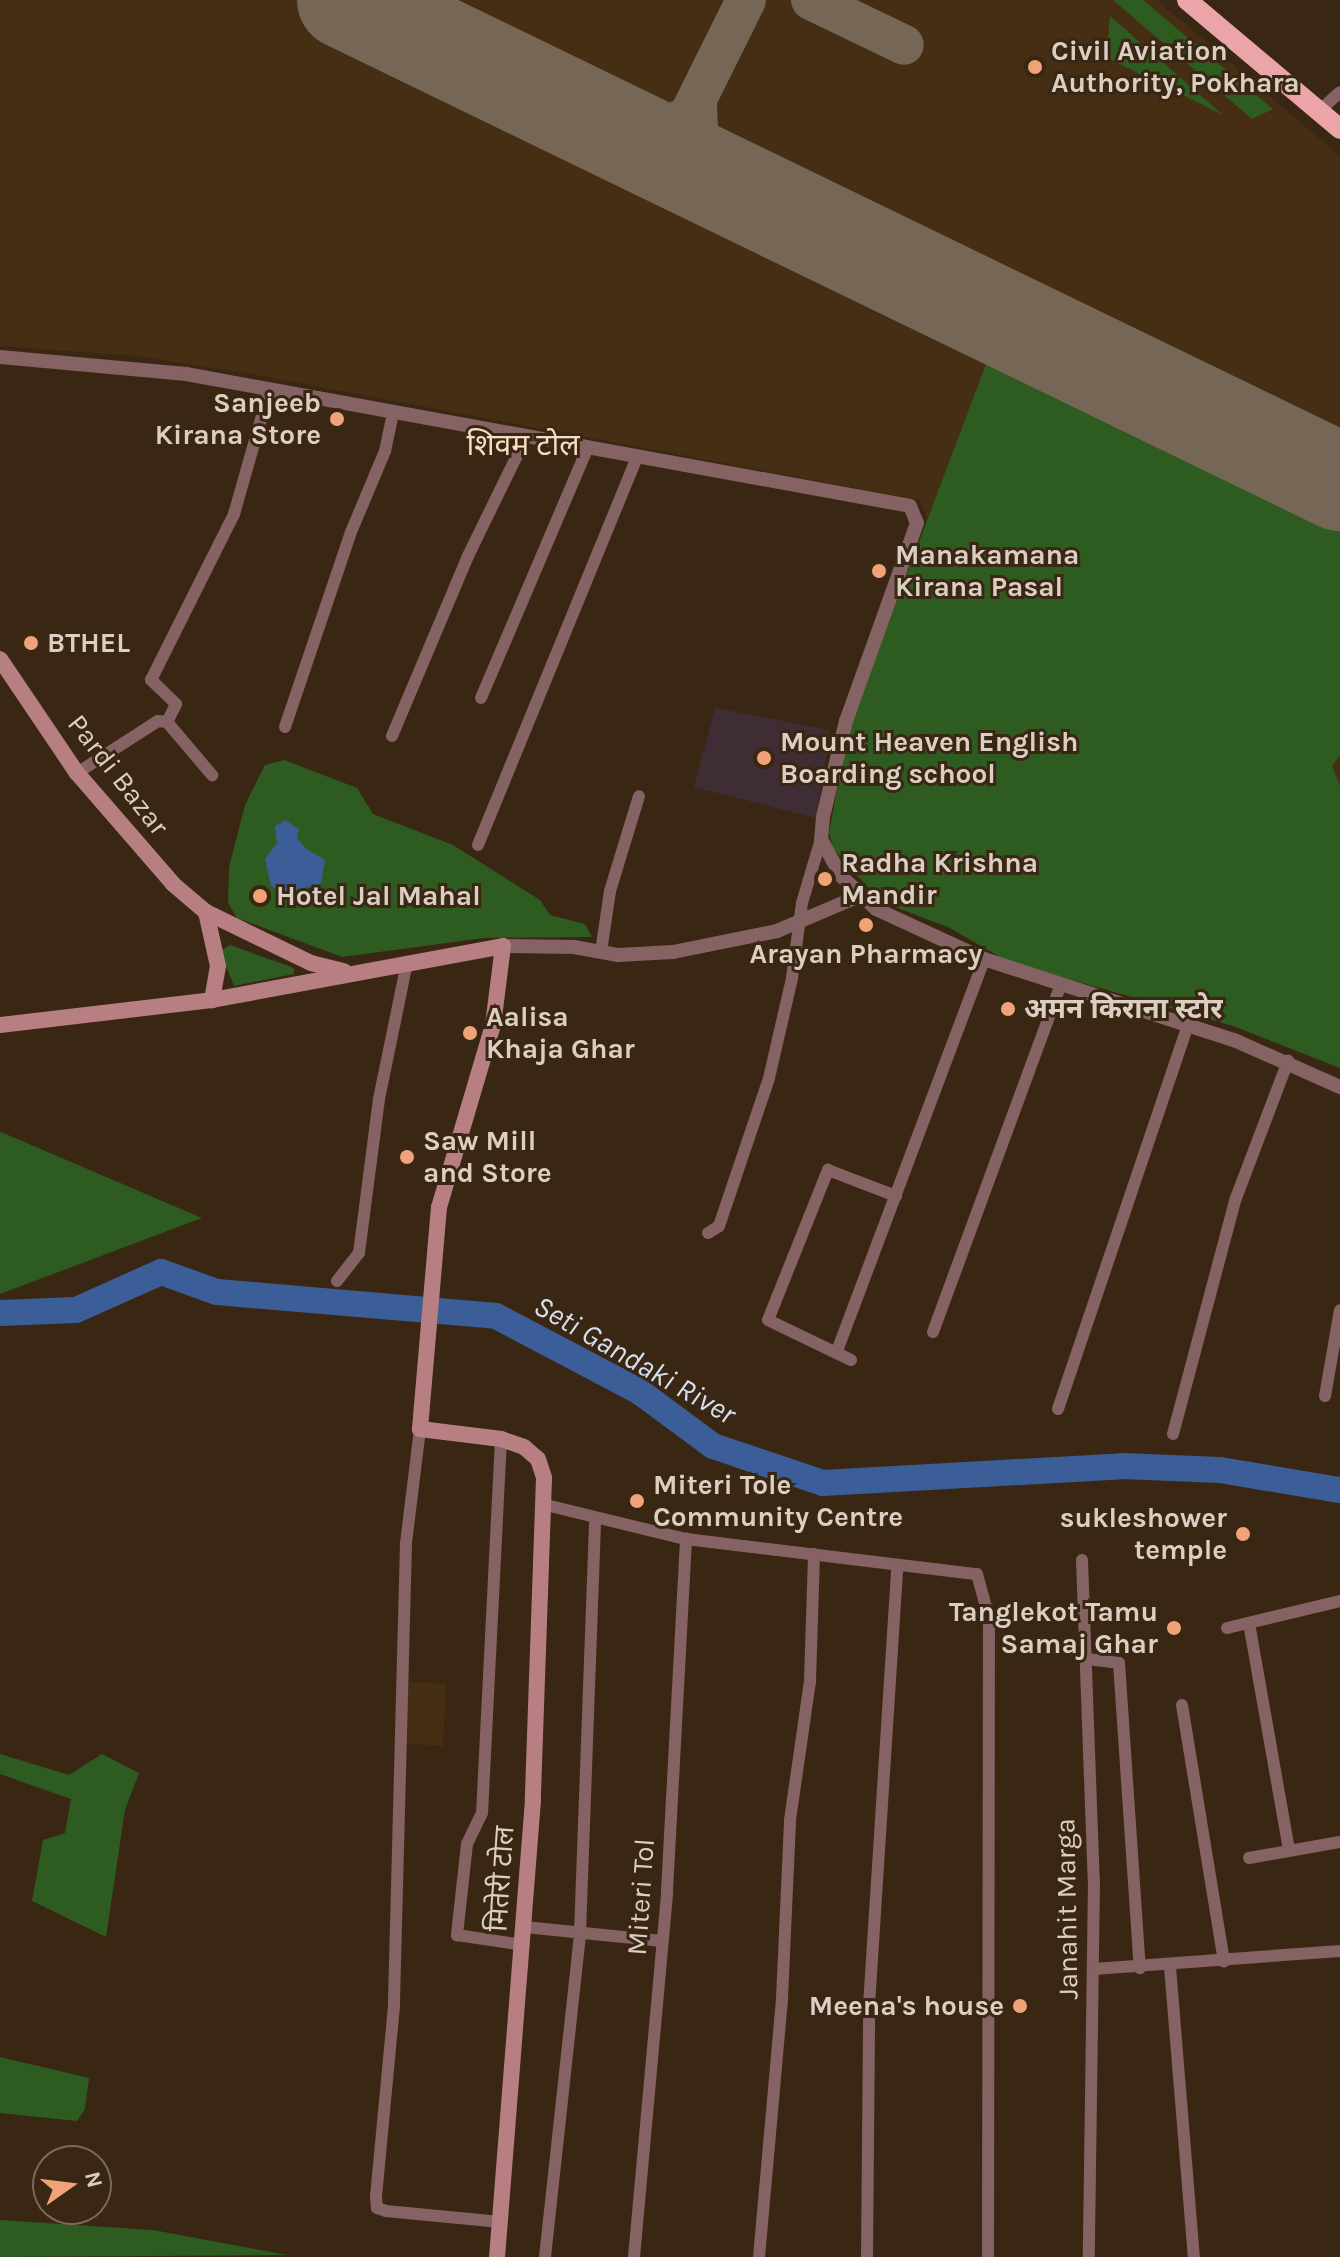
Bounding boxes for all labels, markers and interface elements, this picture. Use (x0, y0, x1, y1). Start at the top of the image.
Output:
place label: Civil Aviation Authority, Pokhara (1051, 34, 1300, 100)
marker: Civil Aviation Authority, Pokhara (1026, 58, 1044, 76)
place label: Sanjeeb Kirana Store (155, 386, 321, 452)
marker: Sanjeeb Kirana Store (328, 410, 346, 428)
district label: शिवम टोल (466, 427, 580, 463)
place label: Manakamana Kirana Pasal (895, 538, 1079, 604)
marker: Manakamana Kirana Pasal (870, 562, 888, 580)
place label: BTHEL (47, 626, 130, 660)
marker: BTHEL (22, 634, 40, 652)
street label: Pardi Bazar (60, 708, 176, 842)
place label: Mount Heaven English Boarding school (780, 725, 1078, 791)
marker: Mount Heaven English Boarding school (755, 749, 773, 767)
place label: Radha Krishna Mandir (841, 846, 1038, 912)
marker: Radha Krishna Mandir (816, 870, 834, 888)
place label: Hotel Jal Mahal (276, 879, 481, 913)
marker: Hotel Jal Mahal (251, 887, 269, 905)
marker: Arayan Pharmacy (857, 916, 875, 934)
place label: Arayan Pharmacy (750, 937, 982, 971)
place label: अमन किराना स्टोर (1024, 992, 1223, 1026)
place label: Aalisa Khaja Ghar (486, 1000, 635, 1066)
marker: अमन किराना स्टोर (999, 1000, 1017, 1018)
marker: Aalisa Khaja Ghar (461, 1024, 479, 1042)
place label: Saw Mill and Store (423, 1124, 552, 1190)
marker: Saw Mill and Store (398, 1148, 416, 1166)
water label: Seti Gandaki River (528, 1288, 742, 1432)
place label: Miteri Tole Community Centre (653, 1468, 903, 1534)
marker: Miteri Tole Community Centre (628, 1492, 646, 1510)
place label: sukleshower temple (1060, 1501, 1227, 1567)
marker: sukleshower temple (1234, 1525, 1252, 1543)
place label: Tanglekot Tamu Samaj Ghar (949, 1595, 1158, 1661)
marker: Tanglekot Tamu Samaj Ghar (1165, 1619, 1183, 1637)
street label: Janahit Marga (1049, 1818, 1085, 2000)
street label: मितेरी टोल (481, 1825, 521, 1933)
street label: Miteri Tol (620, 1837, 662, 1957)
place label: Meena's house (809, 1989, 1004, 2023)
marker: Meena's house (1011, 1997, 1029, 2015)
north arrow (32, 2145, 112, 2225)
text: N (79, 2169, 108, 2190)

